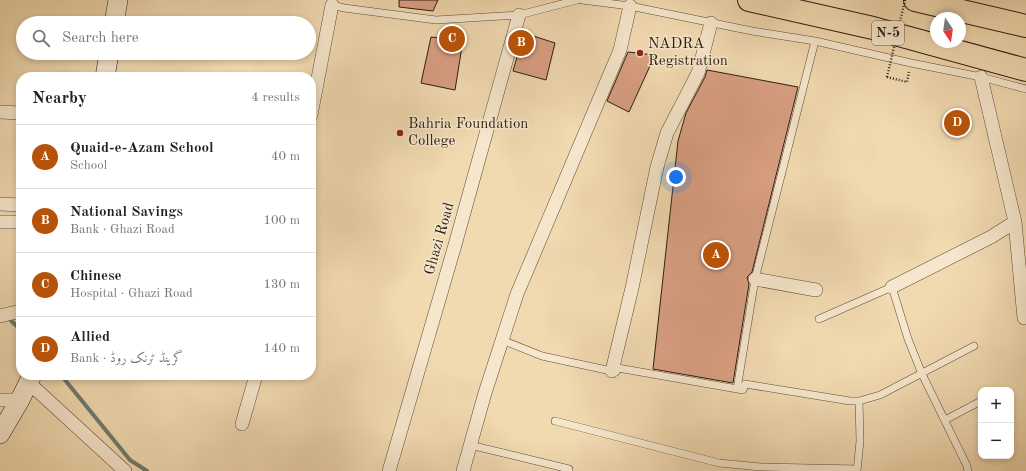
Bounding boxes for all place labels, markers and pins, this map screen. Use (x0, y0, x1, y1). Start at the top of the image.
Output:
pin: C (439, 24, 465, 54)
pin: B (508, 28, 534, 58)
place label: NADRA Registration (648, 37, 728, 69)
marker: NADRA Registration (635, 48, 645, 58)
pin: D (944, 108, 970, 138)
place label: Bahria Foundation College (408, 117, 528, 149)
marker: Bahria Foundation College (395, 128, 405, 138)
pin: A (703, 240, 729, 270)

